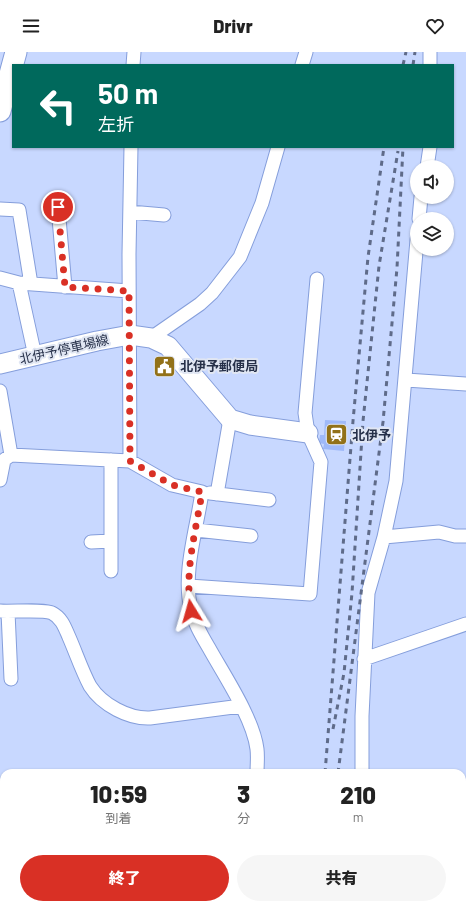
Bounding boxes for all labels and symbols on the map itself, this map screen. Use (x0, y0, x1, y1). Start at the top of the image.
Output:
pin (41, 190, 75, 224)
street label: 北伊予停車場線 (18, 331, 110, 367)
public building icon: 北伊予郵便局 (151, 353, 177, 379)
place label: 北伊予郵便局 (180, 358, 258, 374)
station icon: 北伊予 (323, 422, 349, 448)
place label: 北伊予 (352, 427, 391, 443)
position arrow (170, 590, 212, 632)

